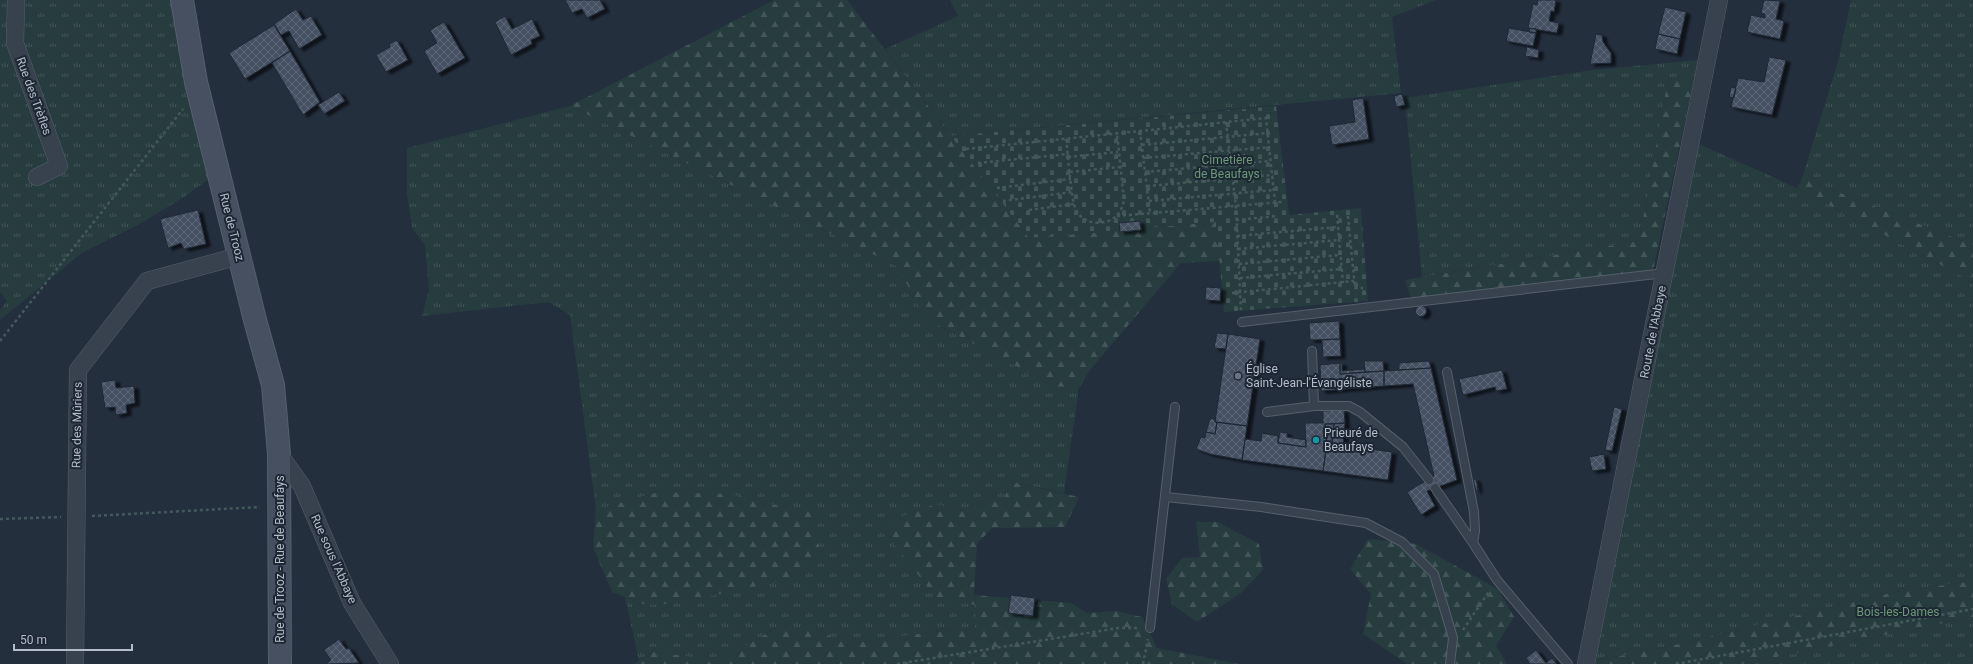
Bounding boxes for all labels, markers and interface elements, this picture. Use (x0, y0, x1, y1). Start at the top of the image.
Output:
street label: Rue des Trèfles (13, 55, 55, 137)
park label: Cimetière de Beaufays (1194, 153, 1260, 181)
street label: Rue de Trooz (217, 192, 247, 262)
street label: Route de l'Abbaye (1637, 284, 1669, 380)
place label: Église Saint-Jean-l'Évangéliste (1246, 361, 1372, 390)
marker: Église Saint-Jean-l'Évangéliste (1233, 371, 1243, 381)
street label: Rue des Mûriers (69, 382, 85, 468)
place label: Prieuré de Beaufays (1324, 426, 1378, 454)
marker: Prieuré de Beaufays (1311, 435, 1321, 445)
street label: Rue de Trooz - Rue de Beaufays (273, 475, 287, 643)
street label: Rue sous l'Abbaye (308, 512, 360, 606)
park label: Bois-les-Dames (1856, 605, 1940, 619)
scale bar (14, 626, 132, 652)
text: 50 m (20, 633, 47, 647)

